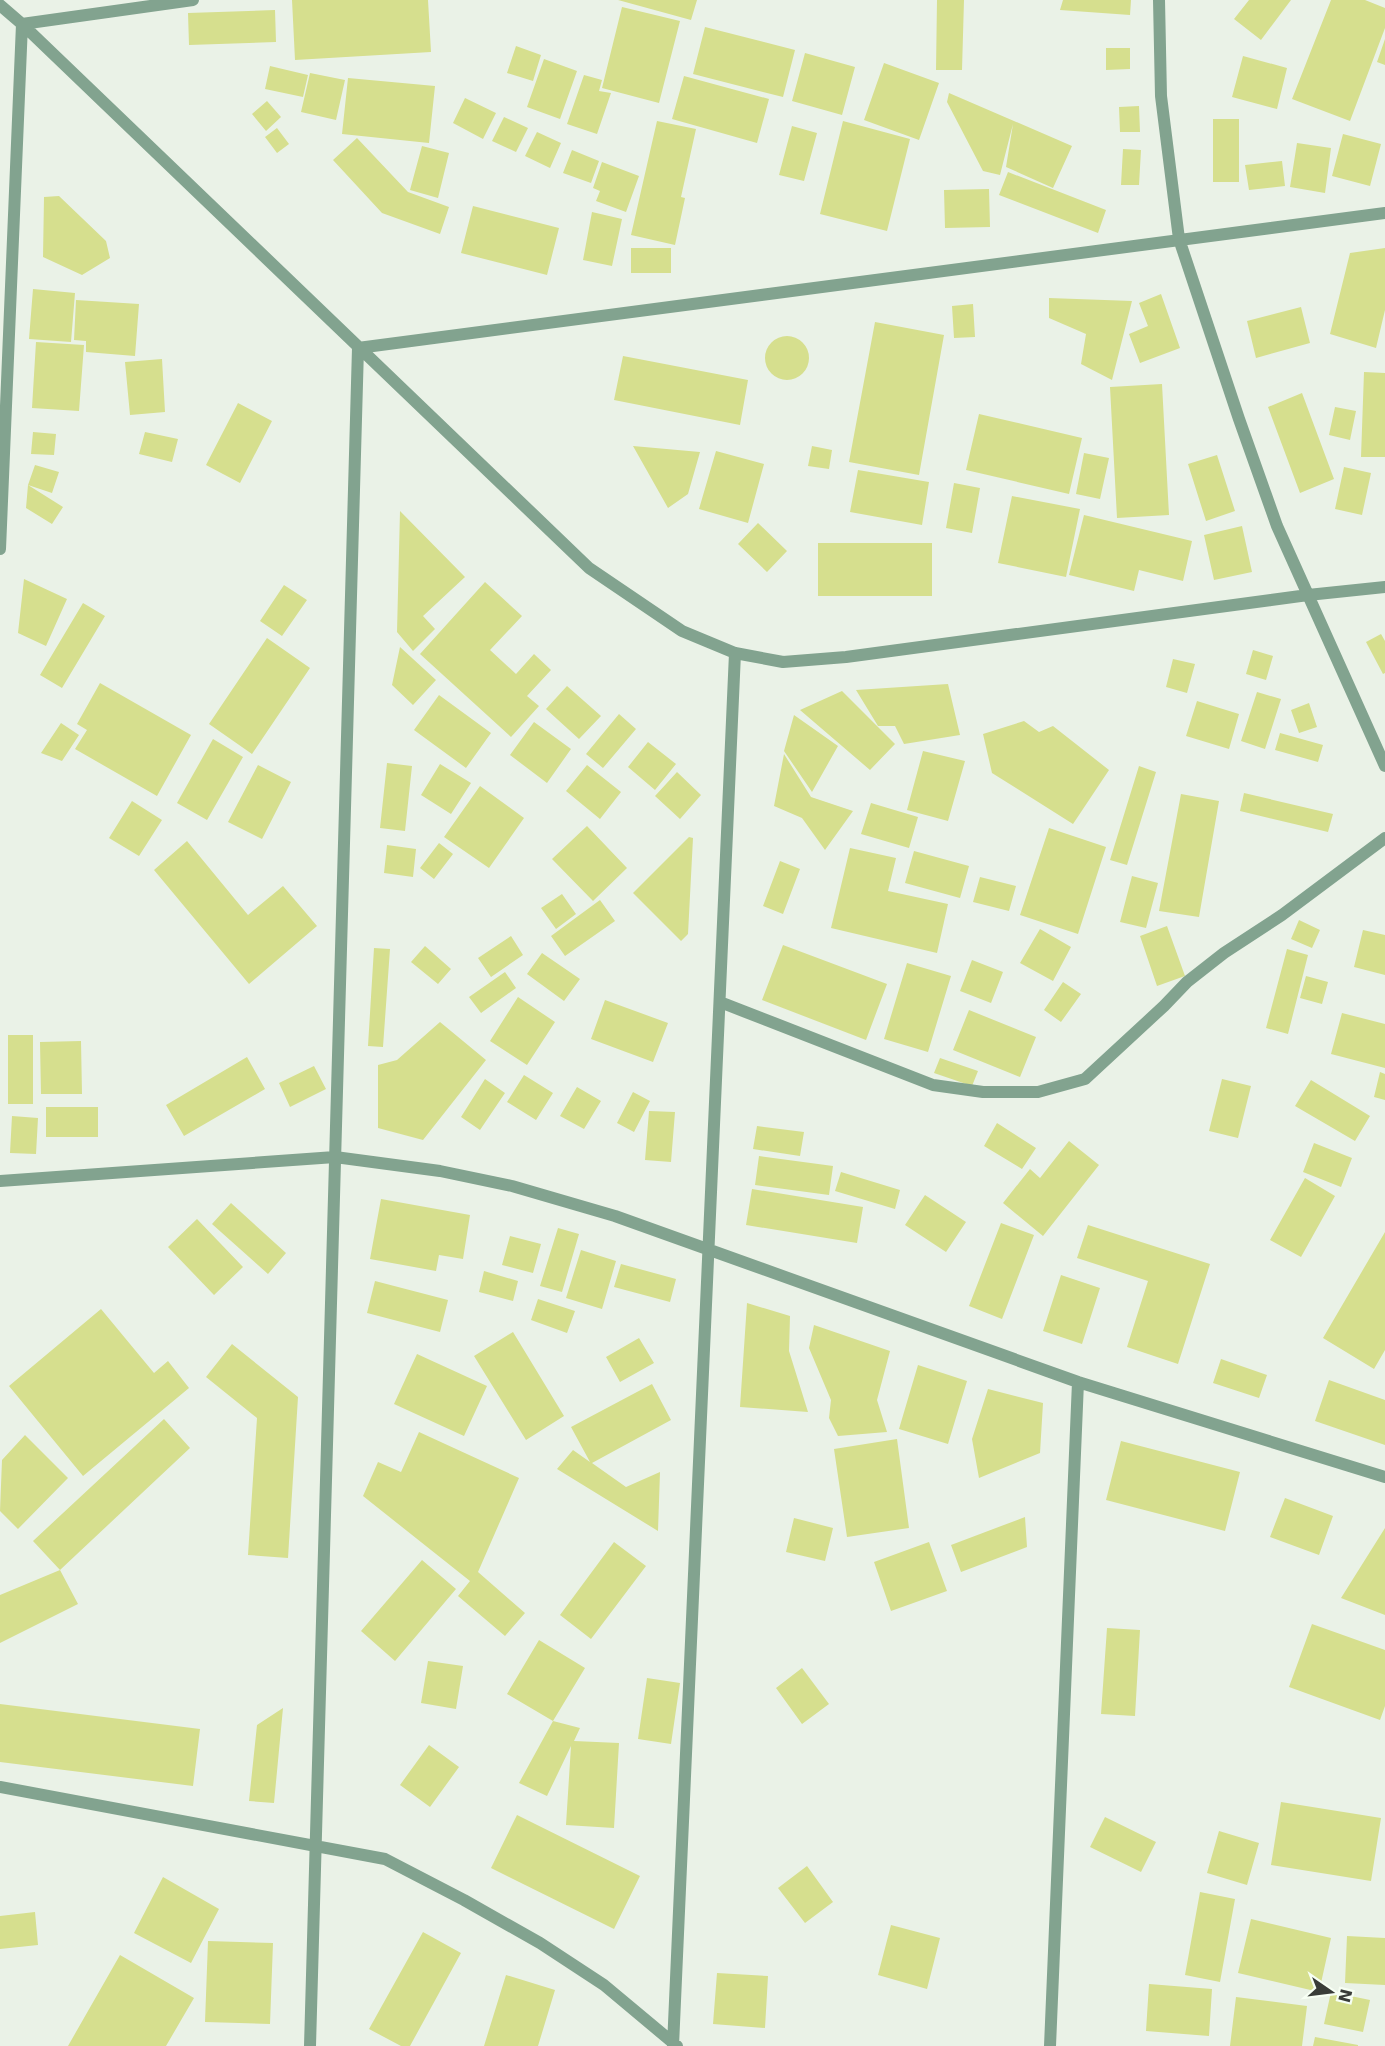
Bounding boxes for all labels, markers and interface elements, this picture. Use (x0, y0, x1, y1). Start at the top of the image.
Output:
north arrow (1301, 1962, 1361, 2022)
text: N (1334, 1987, 1356, 2004)

